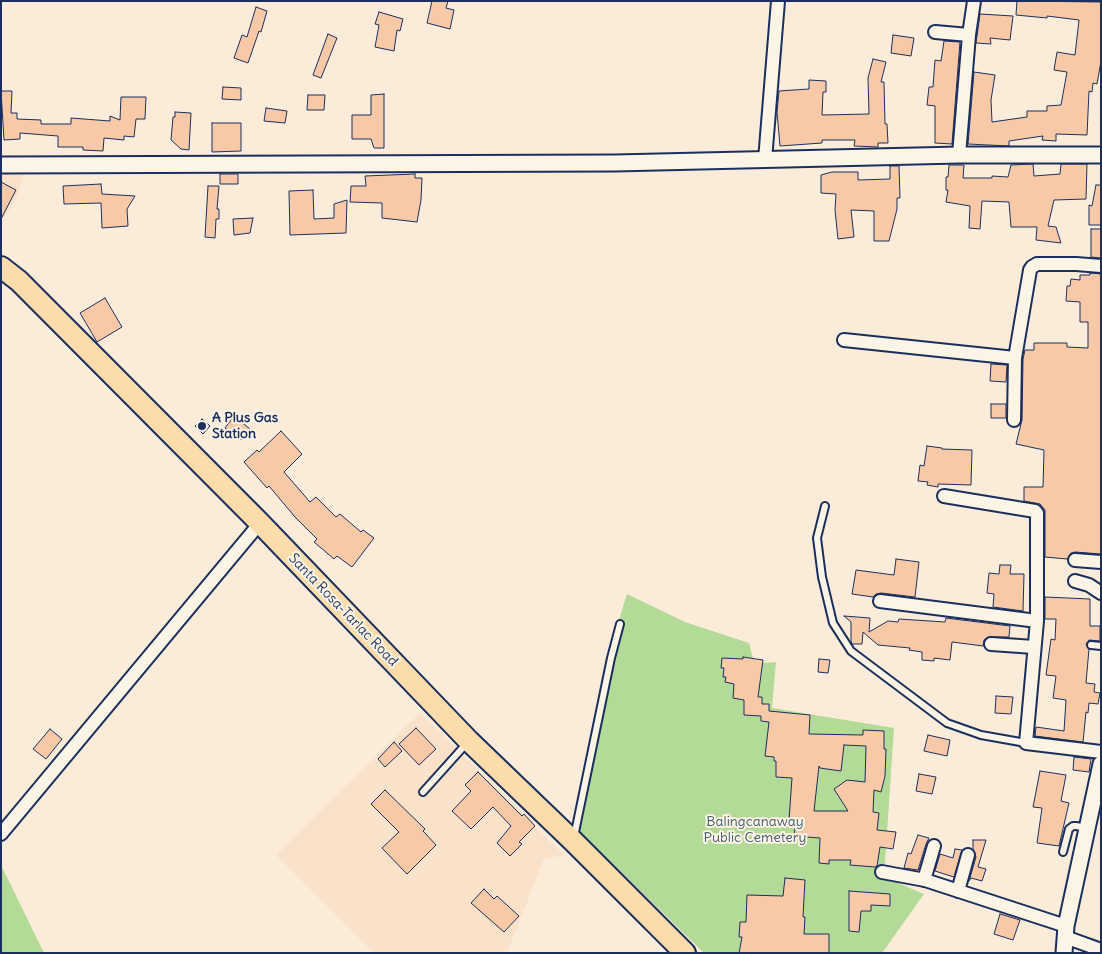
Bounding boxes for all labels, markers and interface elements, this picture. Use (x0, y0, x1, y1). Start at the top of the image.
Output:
place label: A Plus Gas Station (212, 410, 278, 442)
marker: A Plus Gas Station (196, 420, 208, 432)
street label: Santa Rosa-Tarlac Road (285, 550, 401, 670)
park label: Balingcanaway Public Cemetery (703, 814, 807, 846)

